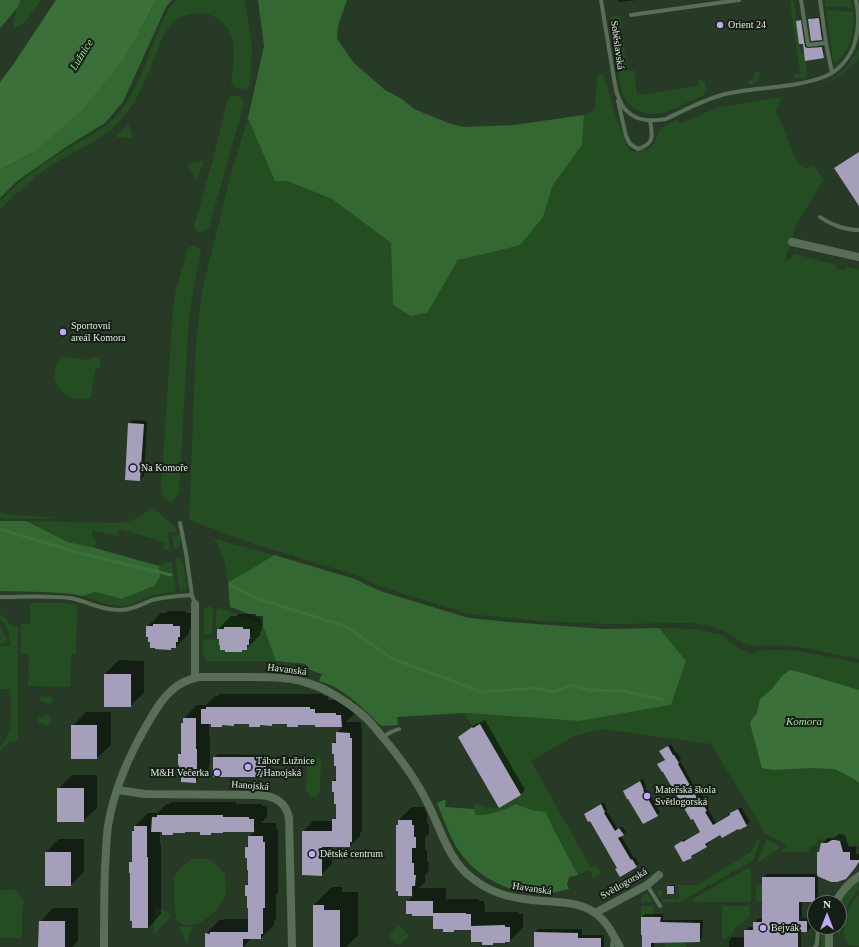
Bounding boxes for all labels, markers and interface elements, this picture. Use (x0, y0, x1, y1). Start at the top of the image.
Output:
place label: Orient 24 (728, 19, 766, 31)
street label: Soběslavská (608, 20, 626, 70)
marker: Orient 24 (715, 20, 725, 30)
water label: Lužnice (67, 37, 97, 73)
place label: Sportovní areál Komora (71, 320, 126, 344)
marker: Sportovní areál Komora (58, 327, 68, 337)
place label: Na Komoře (141, 462, 188, 474)
marker: Na Komoře (128, 463, 138, 473)
street label: Havanská (267, 662, 307, 678)
water label: Komora (786, 715, 822, 729)
place label: Tábor Lužnice 7 Hanojská (256, 755, 315, 778)
marker: Tábor Lužnice 7 Hanojská (243, 762, 253, 772)
place label: M&H Večerka (150, 767, 209, 779)
marker: M&H Večerka (212, 768, 222, 778)
street label: Hanojská (231, 779, 269, 793)
place label: Mateřská škola Světlogorská (655, 784, 716, 808)
marker: Mateřská škola Světlogorská (642, 791, 652, 801)
place label: Dětské centrum (320, 848, 383, 860)
marker: Dětské centrum (307, 849, 317, 859)
street label: Světlogorská (598, 866, 650, 902)
street label: Havanská (512, 880, 552, 898)
north arrow (807, 895, 847, 935)
text: N (823, 898, 831, 910)
place label: Bejvák (771, 922, 799, 934)
marker: Bejvák (758, 923, 768, 933)

